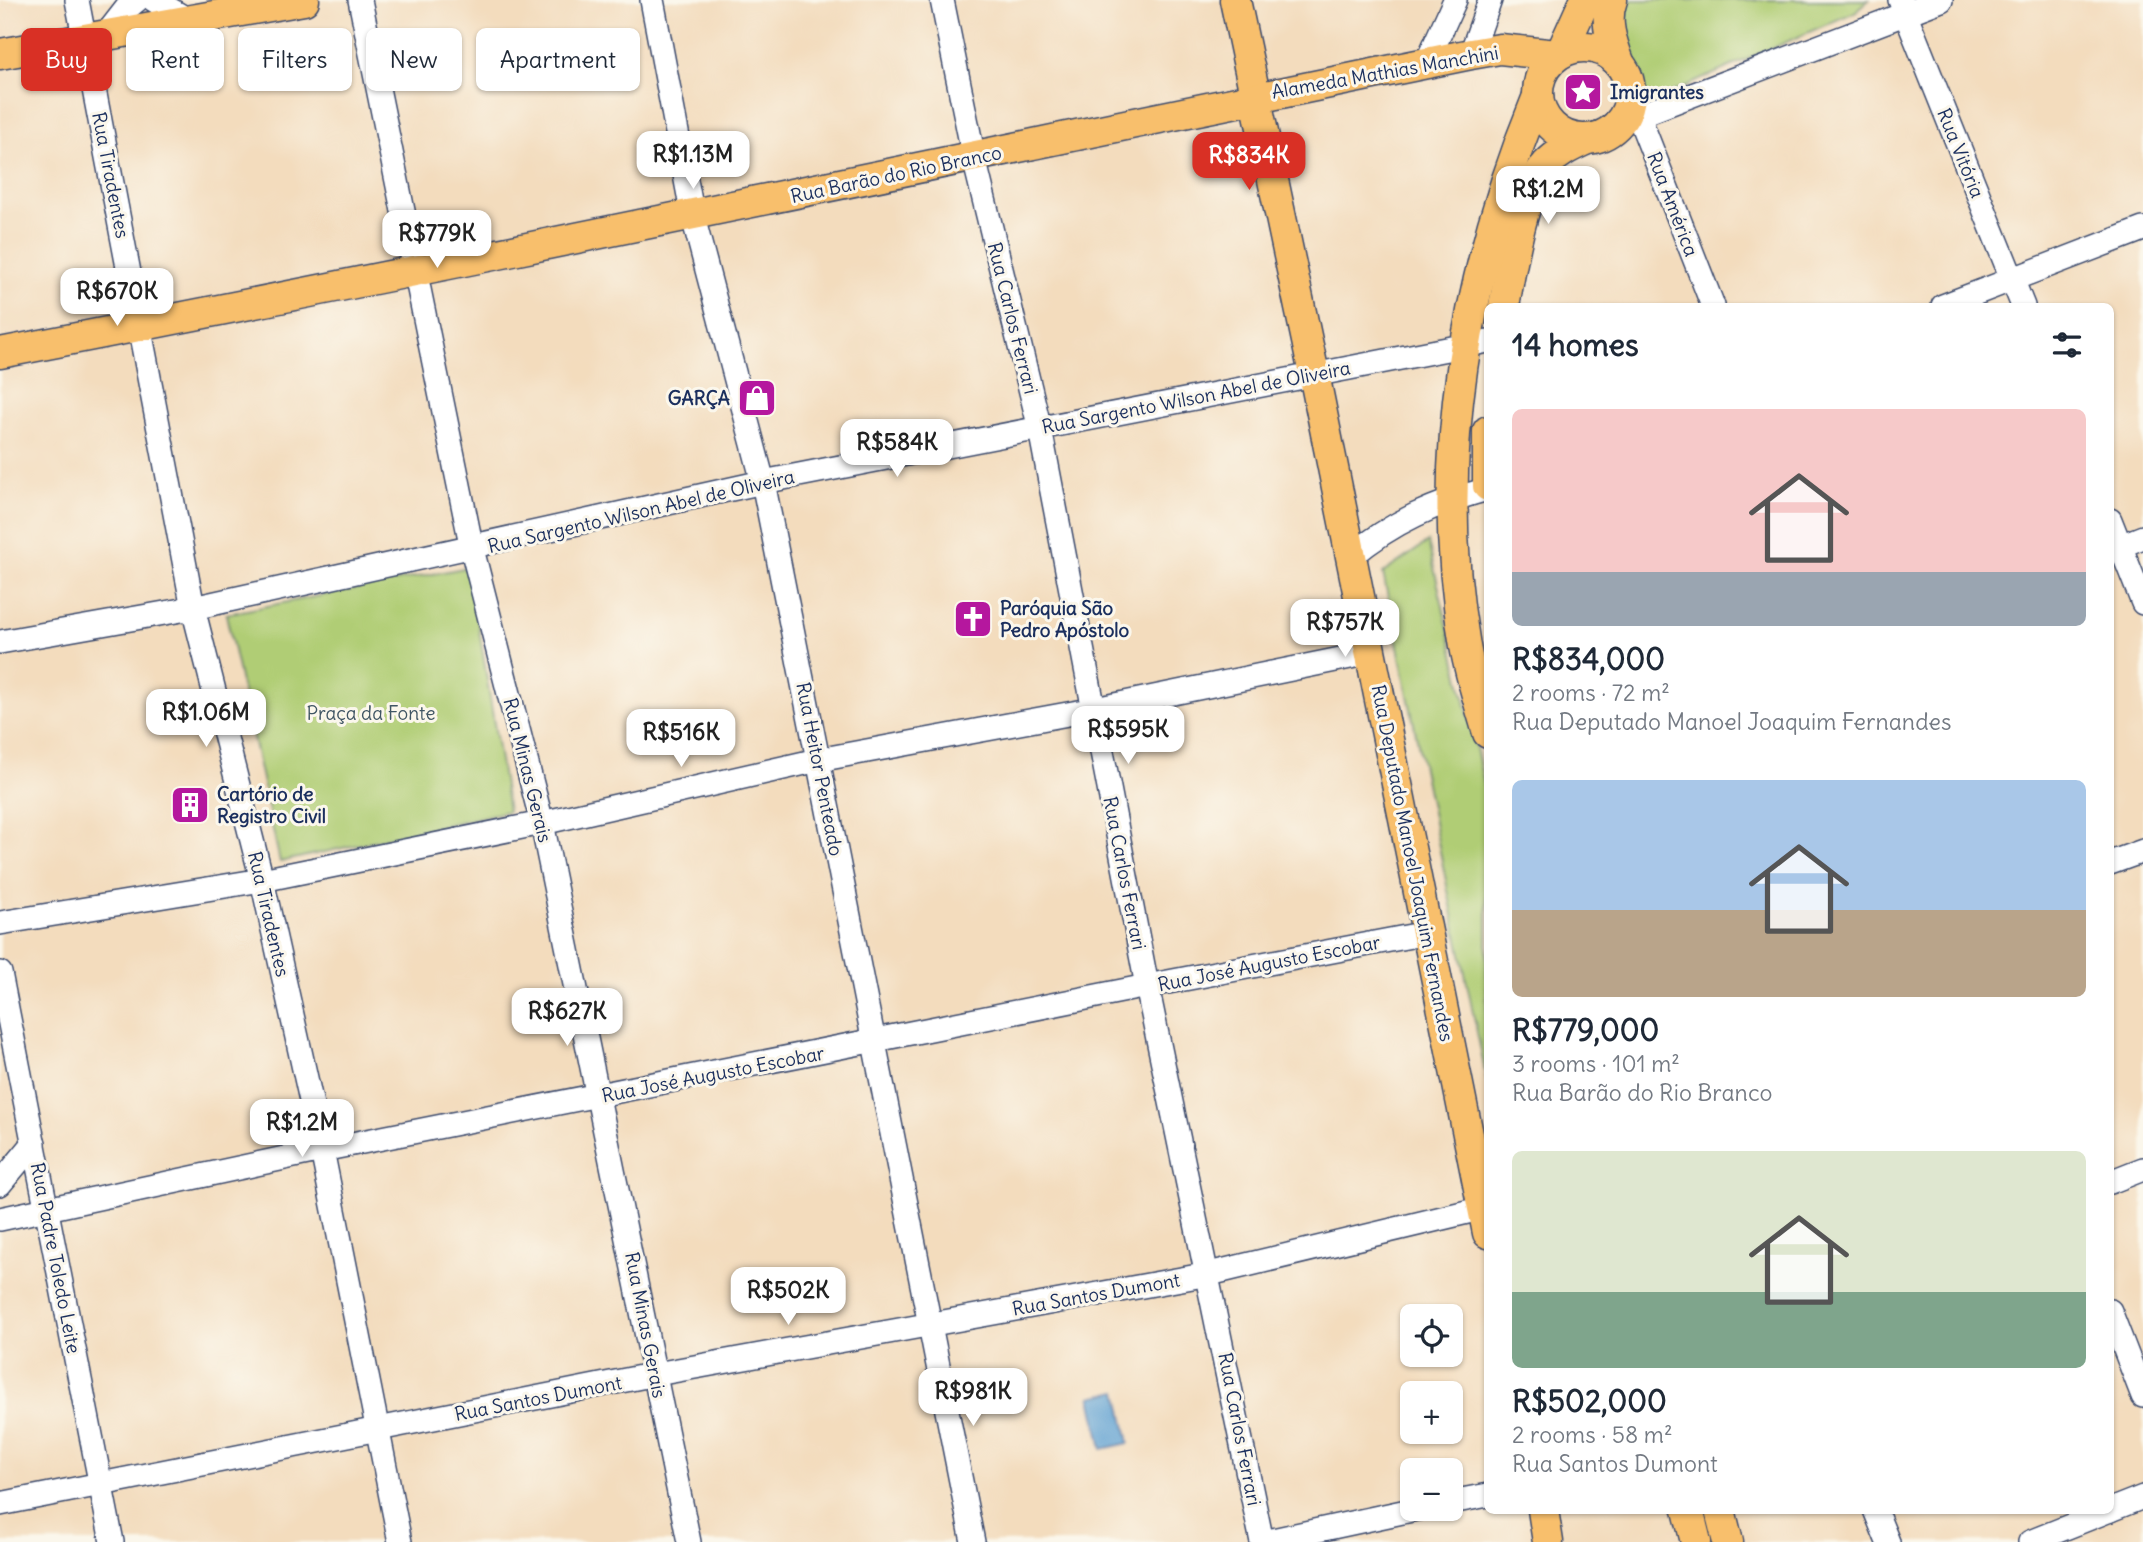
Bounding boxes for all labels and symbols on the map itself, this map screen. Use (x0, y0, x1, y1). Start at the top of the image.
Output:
street label: Alameda Mathias Manchini (1270, 40, 1500, 104)
place icon: Imigrantes (1562, 71, 1604, 113)
place label: Imigrantes (1610, 80, 1704, 104)
street label: Rua Vitória (1932, 105, 1990, 201)
street label: Rua Tiradentes (87, 110, 135, 240)
pin: R$1.13M (628, 132, 758, 191)
pin: R$834K (1192, 132, 1306, 192)
street label: Rua Barão do Rio Branco (788, 140, 1004, 208)
street label: Rua América (1642, 148, 1704, 260)
pin: R$1.2M (1491, 166, 1605, 226)
pin: R$779K (380, 210, 494, 270)
street label: Rua Carlos Ferrari (983, 240, 1043, 396)
pin: R$670K (60, 268, 174, 328)
street label: Rua Sargento Wilson Abel de Oliveira (1040, 355, 1353, 439)
shop icon: GARÇA (736, 377, 778, 419)
place label: GARÇA (668, 386, 730, 410)
pin: R$584K (840, 420, 954, 479)
street label: Rua Sargento Wilson Abel de Oliveira (485, 464, 797, 558)
place label: Paróquia São Pedro Apóstolo (1000, 596, 1130, 642)
church icon: Paróquia São Pedro Apóstolo (952, 598, 994, 640)
pin: R$757K (1288, 600, 1402, 659)
street label: Rua Heitor Penteado (791, 680, 849, 858)
street label: Rua Deputado Manoel Joaquim Fernandes (1367, 683, 1459, 1043)
pin: R$1.06M (141, 690, 271, 749)
street label: Rua Minas Gerais (498, 695, 558, 845)
park label: Praça da Fonte (306, 701, 436, 725)
pin: R$595K (1071, 706, 1185, 766)
pin: R$516K (624, 710, 738, 769)
place label: Cartório de Registro Civil (217, 782, 326, 828)
building icon: Cartório de Registro Civil (169, 784, 211, 826)
street label: Rua Carlos Ferrari (1098, 794, 1152, 952)
street label: Rua Tiradentes (243, 849, 295, 979)
street label: Rua José Augusto Escobar (1156, 930, 1383, 996)
pin: R$627K (510, 988, 624, 1048)
street label: Rua José Augusto Escobar (600, 1041, 827, 1107)
pin: R$1.2M (245, 1100, 359, 1159)
street label: Rua Padre Toledo Leite (26, 1160, 86, 1356)
street label: Rua Minas Gerais (620, 1250, 672, 1400)
street label: Rua Santos Dumont (1010, 1267, 1182, 1321)
pin: R$502K (731, 1268, 845, 1327)
street label: Rua Carlos Ferrari (1213, 1350, 1267, 1508)
pin: R$981K (916, 1368, 1030, 1428)
street label: Rua Santos Dumont (452, 1370, 624, 1426)

